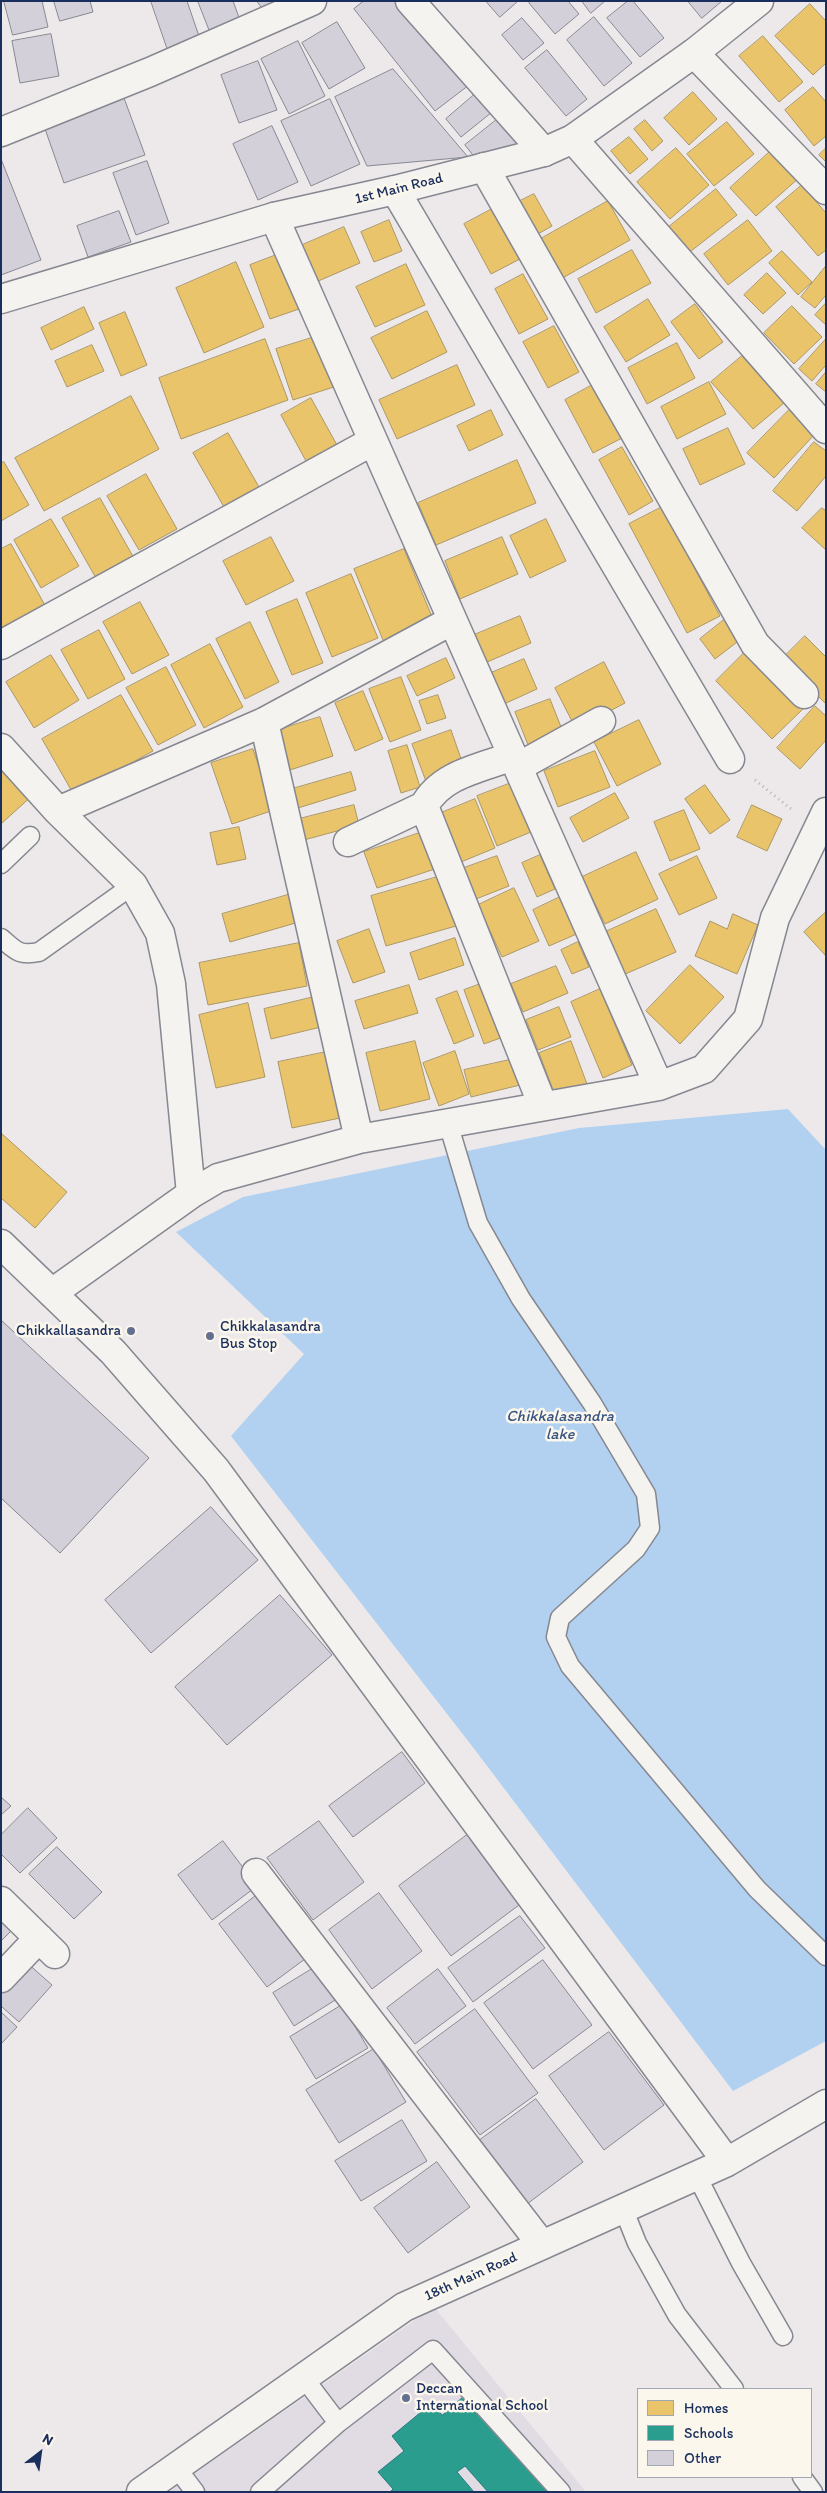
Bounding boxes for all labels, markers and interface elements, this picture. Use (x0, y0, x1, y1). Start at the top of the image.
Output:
street label: 1st Main Road (353, 169, 445, 209)
place label: Chikkalasandra Bus Stop (220, 1318, 321, 1353)
place label: Chikkallasandra (16, 1322, 121, 1340)
marker: Chikkallasandra (125, 1325, 137, 1337)
marker: Chikkalasandra Bus Stop (204, 1330, 216, 1342)
water label: Chikkalasandra lake (506, 1407, 614, 1445)
street label: 18th Main Road (422, 2249, 520, 2305)
place label: Deccan International School (416, 2380, 548, 2415)
legend (637, 2388, 812, 2478)
marker: Deccan International School (400, 2392, 412, 2404)
text: Homes (684, 2399, 728, 2417)
text: Schools (684, 2424, 733, 2442)
north arrow (15, 2428, 65, 2478)
text: N (39, 2430, 56, 2449)
text: Other (684, 2449, 721, 2467)

